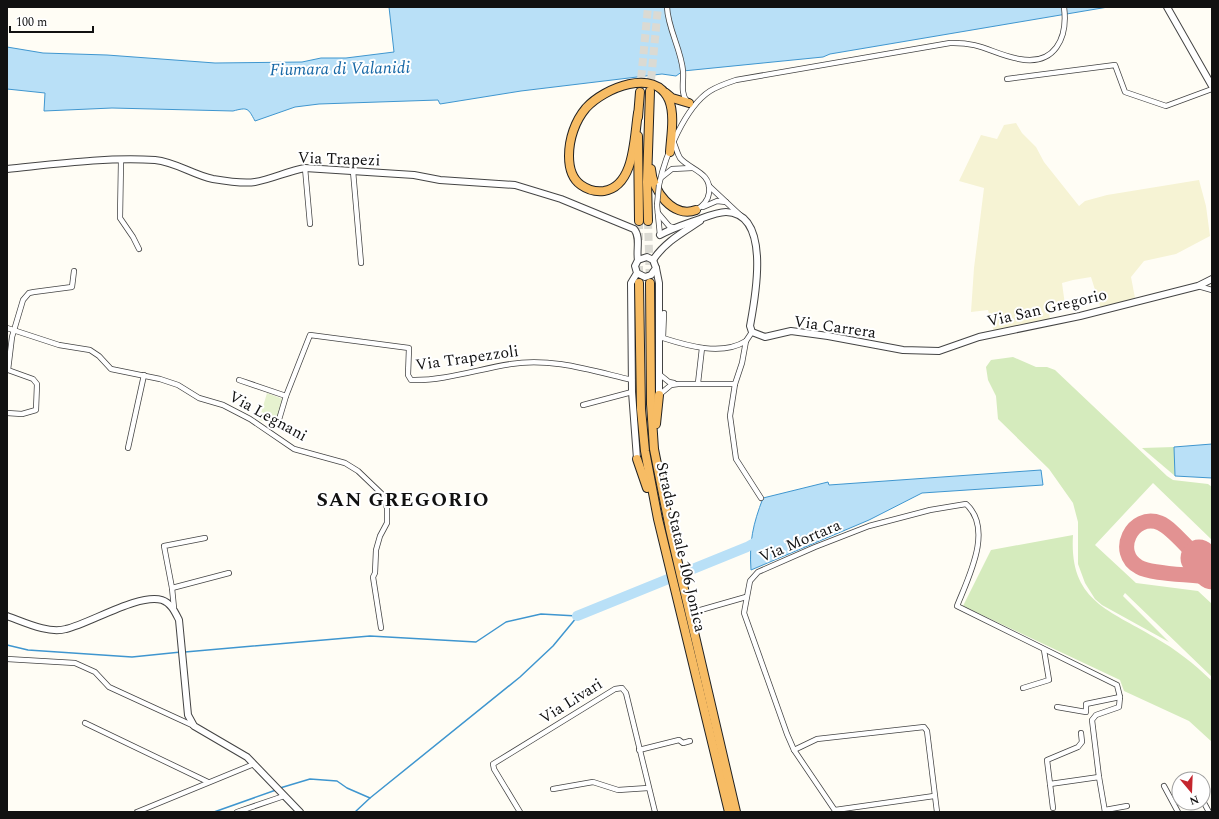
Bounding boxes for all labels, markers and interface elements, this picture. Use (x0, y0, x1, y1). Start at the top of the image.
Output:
scale bar (10, 8, 93, 34)
text: 100 m (16, 13, 47, 32)
water label: Fiumara di Valanidi (269, 55, 411, 83)
street label: Via Trapezi (297, 146, 381, 172)
street label: Via San Gregorio (985, 283, 1109, 333)
street label: Via Carrera (792, 309, 878, 345)
street label: Via Trapezzoli (414, 339, 520, 377)
street label: Via Legnani (224, 385, 312, 447)
street label: Strada Statale 106 Jonica (650, 460, 712, 635)
district label: SAN GREGORIO (316, 485, 490, 515)
street label: Via Mortara (755, 513, 845, 569)
street label: Via Livari (535, 672, 607, 730)
north arrow (1171, 771, 1211, 811)
text: N (1187, 790, 1201, 809)

